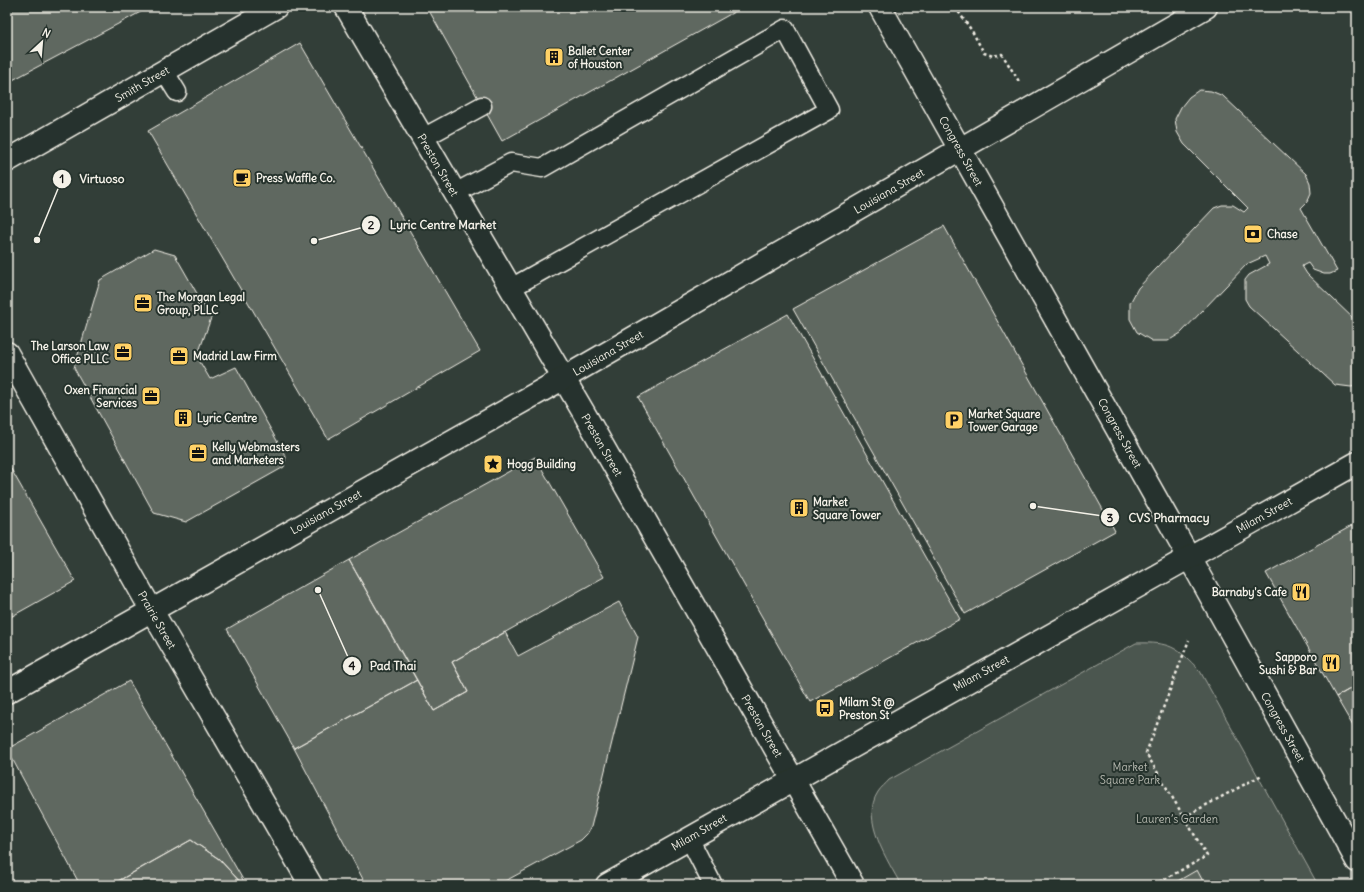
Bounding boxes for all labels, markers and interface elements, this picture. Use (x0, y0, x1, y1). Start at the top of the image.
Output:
north arrow (22, 22, 62, 62)
text: N (40, 25, 53, 41)
place label: Ballet Center of Houston (568, 44, 632, 71)
building icon: Ballet Center of Houston (543, 46, 565, 68)
street label: Smith Street (112, 63, 172, 105)
street label: Congress Street (936, 114, 986, 189)
street label: Preston Street (414, 131, 462, 199)
street label: Louisiana Street (851, 165, 927, 217)
callout: Virtuoso (52, 167, 133, 191)
cafe icon: Press Waffle Co. (231, 167, 253, 189)
text: 1 (60, 171, 64, 186)
text: Virtuoso (79, 171, 125, 186)
place label: Press Waffle Co. (256, 171, 335, 185)
callout: Lyric Centre Market (361, 213, 504, 237)
text: 2 (368, 217, 375, 232)
text: Lyric Centre Market (390, 217, 497, 233)
bank icon: Chase (1242, 223, 1264, 245)
place label: Chase (1267, 227, 1298, 241)
place label: The Morgan Legal Group, PLLC (157, 290, 245, 318)
office icon: The Morgan Legal Group, PLLC (132, 292, 154, 314)
street label: Louisiana Street (570, 327, 646, 379)
place label: The Larson Law Office PLLC (31, 339, 110, 366)
office icon: The Larson Law Office PLLC (112, 341, 134, 363)
office icon: Madrid Law Firm (168, 345, 190, 367)
place label: Madrid Law Firm (193, 349, 277, 363)
place label: Oxen Financial Services (64, 383, 137, 410)
office icon: Oxen Financial Services (140, 385, 162, 407)
street label: Congress Street (1095, 396, 1145, 471)
building icon: Lyric Centre (172, 407, 194, 429)
place label: Market Square Tower Garage (968, 407, 1040, 435)
parking icon: Market Square Tower Garage (943, 409, 965, 431)
place label: Lyric Centre (197, 411, 257, 426)
street label: Preston Street (578, 411, 626, 479)
place label: Kelly Webmasters and Marketers (212, 440, 300, 467)
office icon: Kelly Webmasters and Marketers (187, 442, 209, 464)
place icon: Hogg Building (482, 453, 504, 475)
place label: Hogg Building (507, 457, 576, 472)
street label: Louisiana Street (288, 487, 364, 537)
street label: Milam Street (1234, 494, 1295, 536)
place label: Market Square Tower (813, 495, 881, 523)
building icon: Market Square Tower (788, 497, 810, 519)
callout: CVS Pharmacy (1100, 505, 1217, 529)
text: 3 (1107, 510, 1114, 525)
text: CVS Pharmacy (1128, 510, 1210, 526)
restaurant icon: Barnaby's Cafe (1290, 581, 1312, 603)
place label: Barnaby's Cafe (1212, 585, 1287, 600)
street label: Prairie Street (135, 589, 179, 652)
place label: Sapporo Sushi & Bar (1259, 650, 1318, 677)
street label: Milam Street (951, 652, 1012, 694)
restaurant icon: Sapporo Sushi & Bar (1320, 652, 1342, 674)
callout: Pad Thai (342, 654, 424, 678)
text: 4 (349, 658, 356, 673)
text: Pad Thai (370, 658, 416, 673)
street label: Congress Street (1258, 690, 1308, 765)
street label: Preston Street (738, 692, 786, 760)
place label: Milam St @ Preston St (839, 695, 895, 722)
bus stop icon: Milam St @ Preston St (814, 697, 836, 719)
park label: Market Square Park (1100, 760, 1161, 787)
street label: Milam Street (669, 810, 729, 853)
park label: Lauren’s Garden (1136, 812, 1218, 826)

